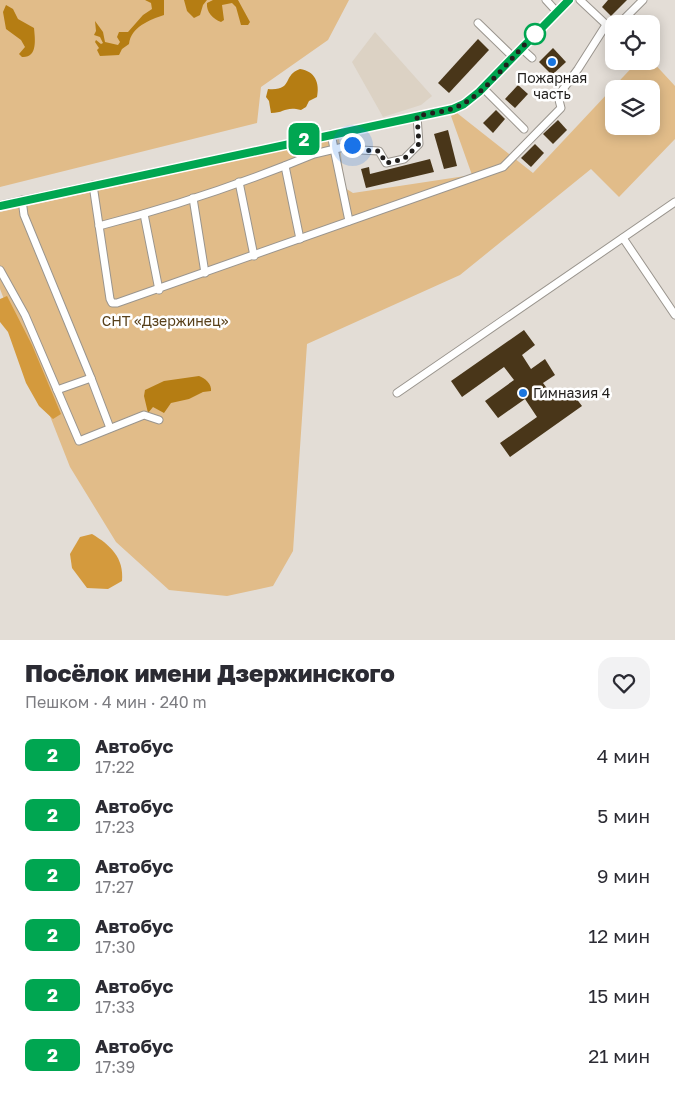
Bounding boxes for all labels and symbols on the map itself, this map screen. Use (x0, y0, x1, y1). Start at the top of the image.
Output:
unlabelled marker (524, 23, 546, 45)
marker: Пожарная часть (546, 56, 558, 68)
place label: Пожарная часть (517, 69, 587, 102)
line badge: 2 (288, 123, 320, 155)
your location (340, 133, 365, 158)
park label: СНТ «Дзержинец» (102, 312, 229, 329)
place label: Гимназия 4 (533, 384, 610, 401)
marker: Гимназия 4 (517, 387, 529, 399)

